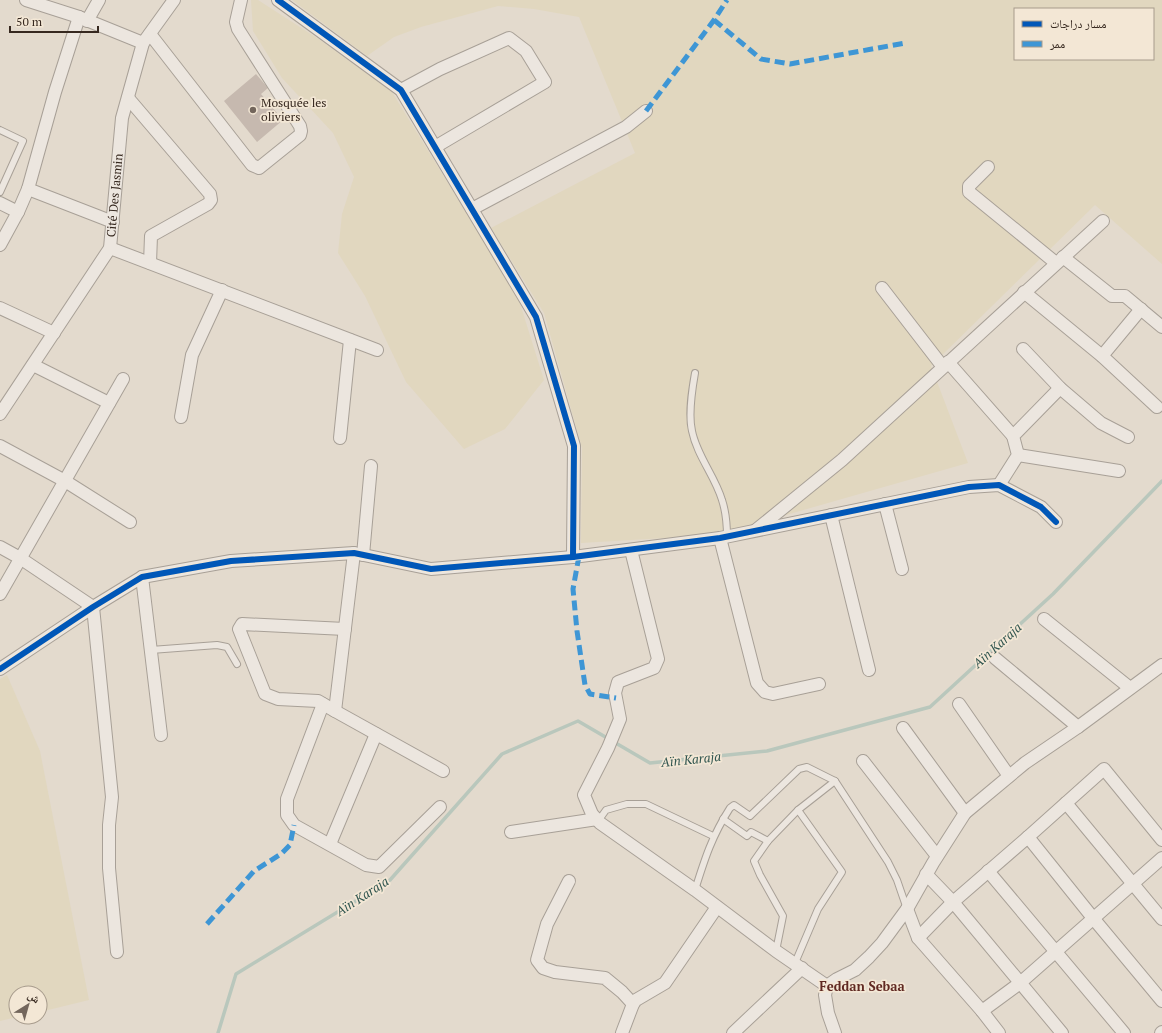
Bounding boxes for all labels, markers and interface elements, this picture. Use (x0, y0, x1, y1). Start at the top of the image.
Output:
scale bar (10, 8, 98, 34)
legend (1014, 8, 1154, 60)
text: 50 m (16, 14, 43, 29)
text: مسار دراجات (1050, 16, 1106, 31)
text: ممر (1049, 36, 1065, 51)
place label: Mosquée les oliviers (261, 95, 327, 124)
marker: Mosquée les oliviers (248, 105, 258, 115)
street label: Cité Des Jasmin (103, 153, 126, 238)
water label: Aïn Karaja (968, 618, 1025, 672)
water label: Aïn Karaja (659, 747, 722, 771)
water label: Aïn Karaja (331, 872, 392, 920)
district label: Feddan Sebaa (819, 977, 906, 995)
north arrow (8, 985, 48, 1025)
text: ش (25, 988, 43, 1007)

